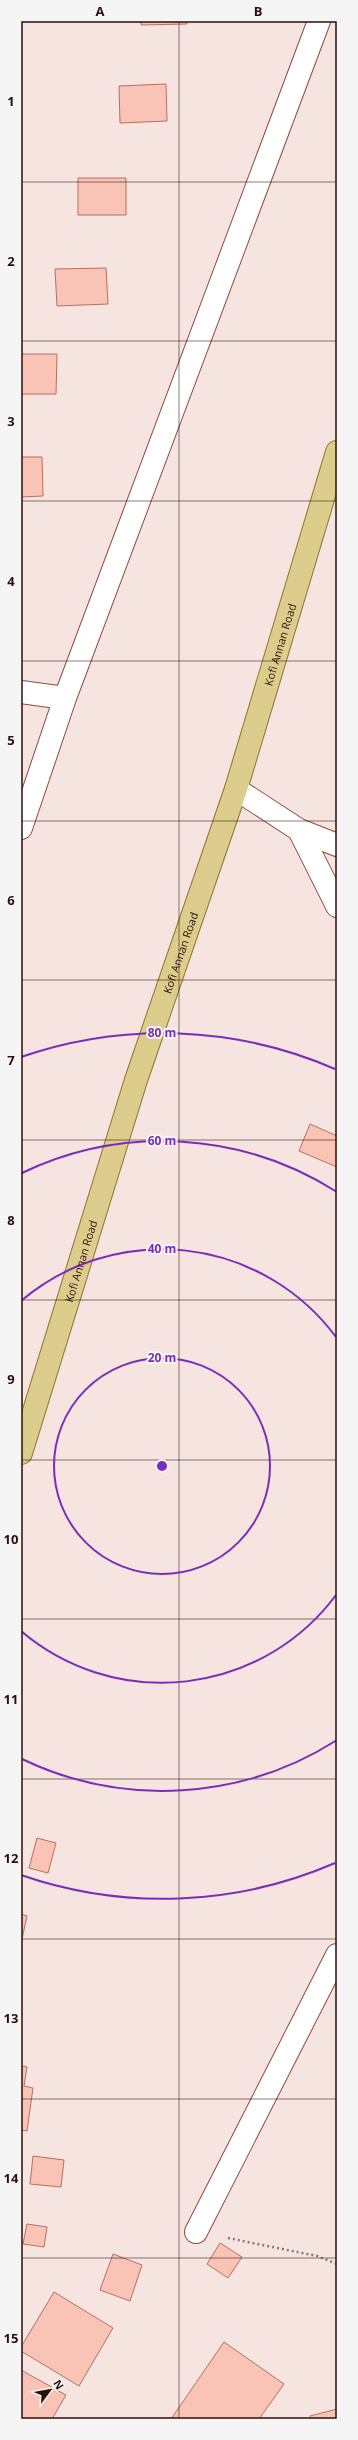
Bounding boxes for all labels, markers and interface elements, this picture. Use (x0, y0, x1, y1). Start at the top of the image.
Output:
text: A (96, 2, 105, 20)
text: B (254, 2, 263, 20)
text: 1 (7, 92, 15, 110)
text: 2 (7, 252, 15, 270)
text: 3 (7, 412, 15, 430)
text: 4 (7, 572, 15, 590)
street label: Kofi Annan Road (260, 601, 299, 687)
text: 5 (7, 731, 15, 749)
text: 6 (7, 891, 15, 909)
street label: Kofi Annan Road (159, 910, 201, 995)
text: 80 m (148, 1024, 176, 1041)
text: 7 (7, 1051, 15, 1069)
text: 60 m (148, 1132, 176, 1149)
text: 8 (7, 1211, 15, 1229)
street label: Kofi Annan Road (61, 1218, 100, 1304)
text: 40 m (148, 1240, 176, 1257)
text: 20 m (148, 1349, 176, 1366)
text: 9 (7, 1370, 15, 1388)
centre of rings (155, 1459, 169, 1473)
text: 10 (4, 1530, 18, 1548)
text: 11 (4, 1690, 18, 1708)
text: 12 (4, 1849, 19, 1867)
text: 13 (4, 2009, 18, 2027)
text: 14 (4, 2169, 19, 2187)
text: 15 (4, 2329, 18, 2347)
north arrow (30, 2370, 70, 2410)
text: N (50, 2377, 68, 2392)

